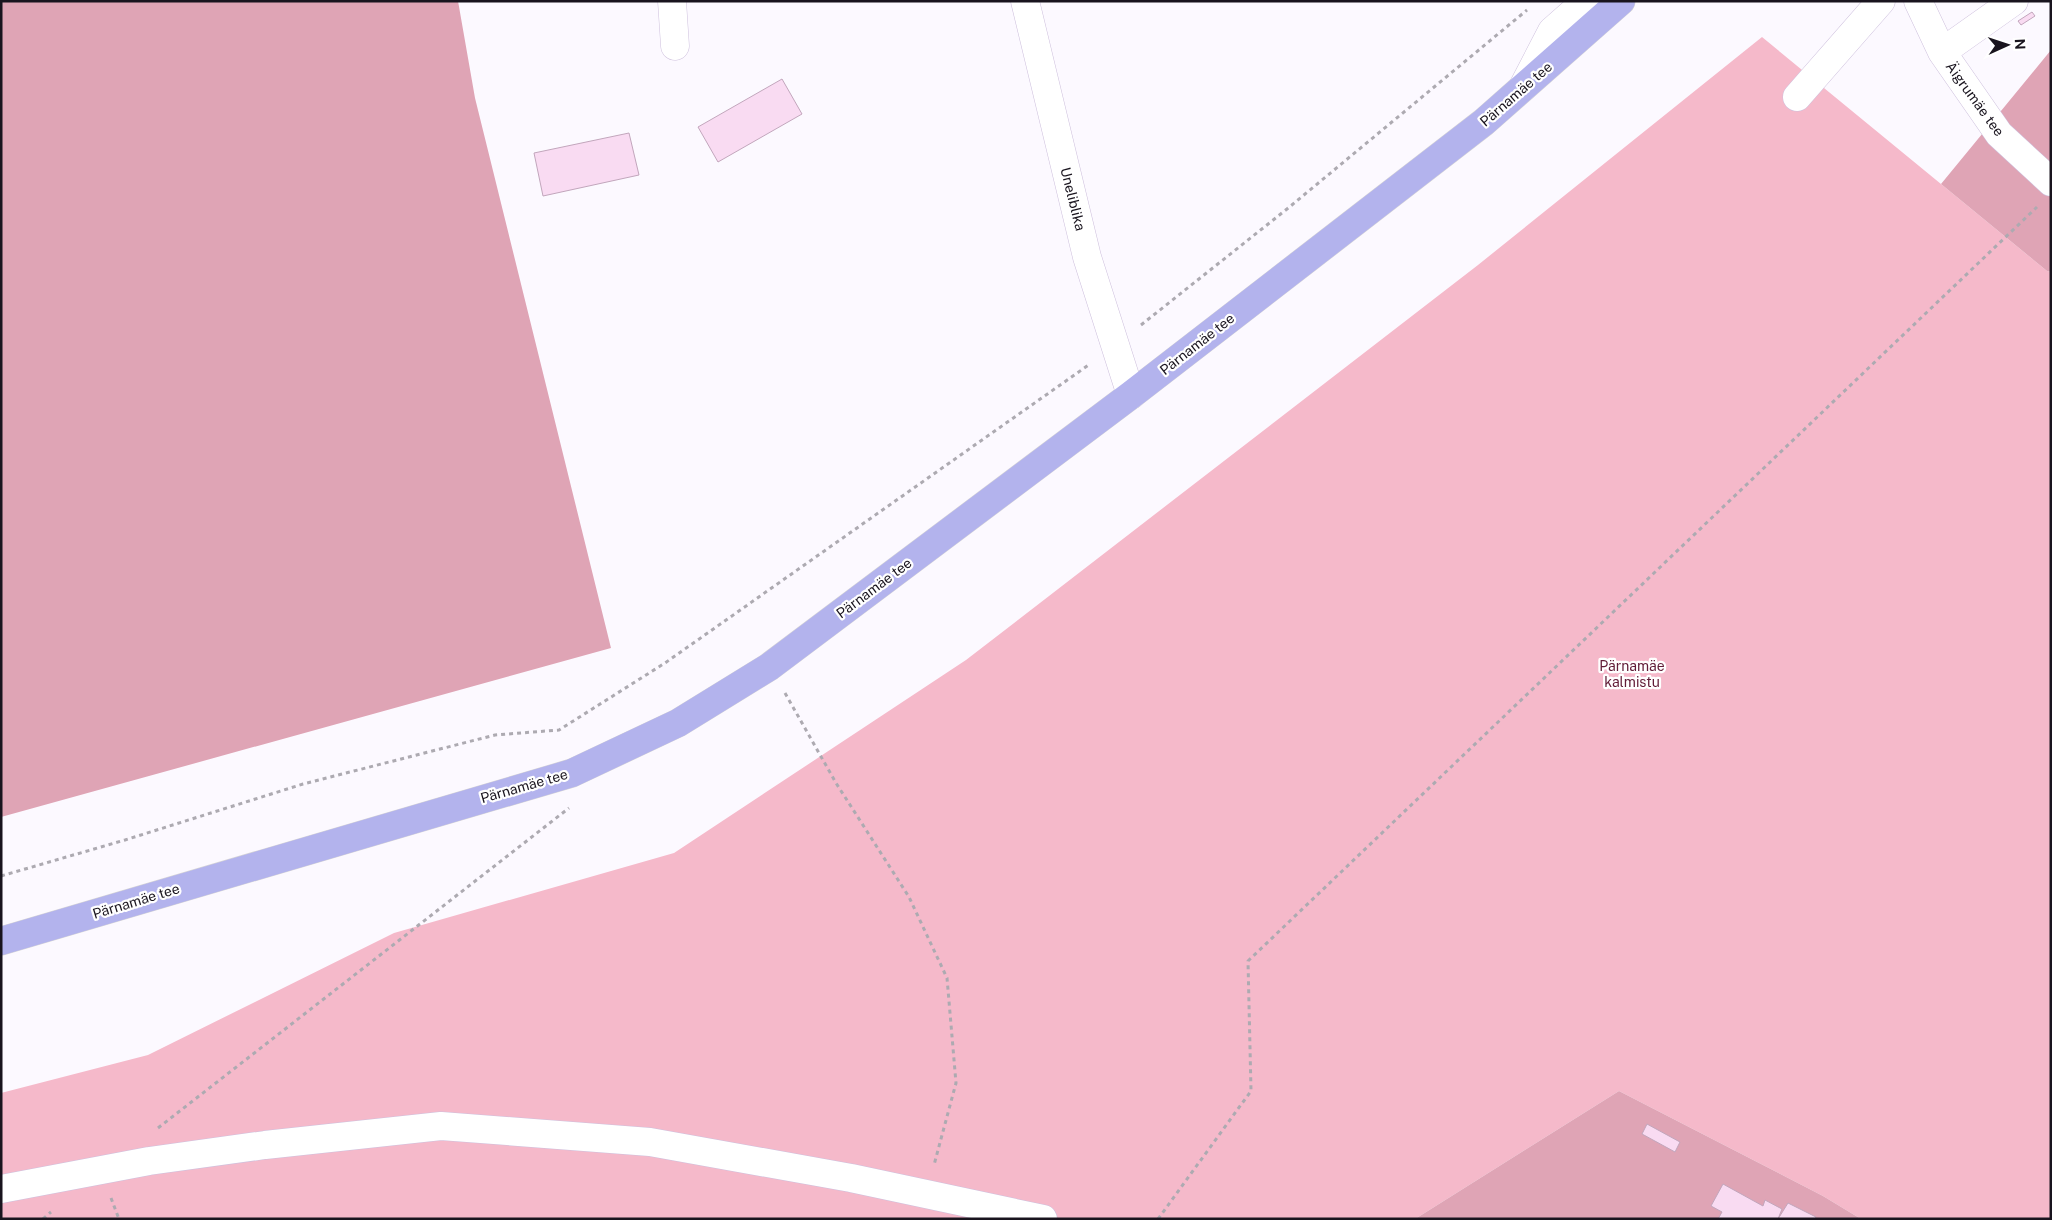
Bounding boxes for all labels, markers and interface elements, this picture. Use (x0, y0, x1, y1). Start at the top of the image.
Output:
north arrow (1982, 20, 2032, 70)
text: N (2012, 38, 2028, 50)
street label: Pärnamäe tee (1477, 58, 1555, 130)
street label: Äigrumäe tee (1943, 58, 2009, 139)
street label: Uneliblika (1057, 166, 1089, 232)
street label: Pärnamäe tee (1157, 310, 1237, 378)
street label: Pärnamäe tee (833, 554, 915, 621)
park label: Pärnamäe kalmistu (1599, 658, 1665, 690)
street label: Pärnamäe tee (479, 766, 570, 806)
street label: Pärnamäe tee (91, 880, 181, 922)

